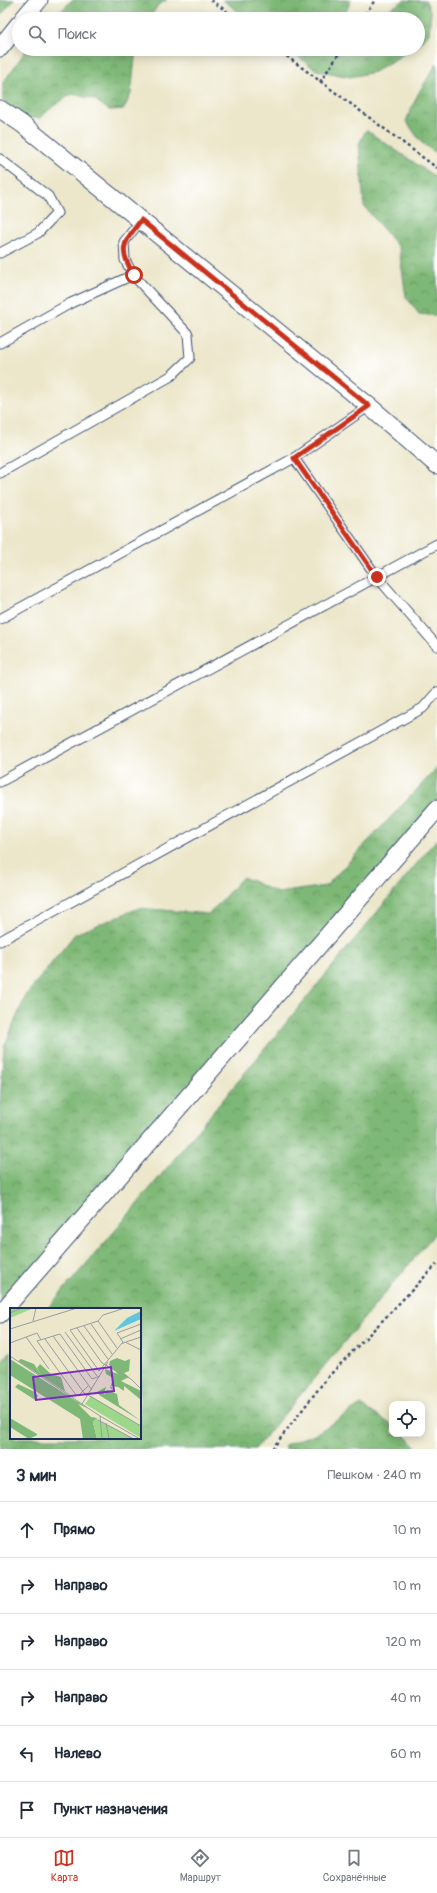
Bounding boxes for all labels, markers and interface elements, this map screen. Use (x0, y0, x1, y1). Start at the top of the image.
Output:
search box (12, 12, 425, 56)
icon: search (26, 23, 48, 45)
text: Поиск (58, 25, 97, 44)
route start (125, 266, 143, 284)
route end (368, 568, 386, 586)
inset map (10, 1308, 141, 1439)
map controls (389, 1401, 425, 1437)
button: locate (389, 1401, 425, 1437)
text: 3 мин (16, 1465, 56, 1486)
text: Пешком · 240 m (327, 1467, 421, 1483)
icon: ahead (16, 1519, 38, 1541)
text: Прямо (54, 1520, 95, 1539)
text: 10 m (393, 1522, 421, 1538)
icon: right (16, 1575, 38, 1597)
text: Направо (54, 1576, 108, 1595)
text: 10 m (393, 1578, 421, 1594)
icon: right (16, 1631, 38, 1653)
text: Направо (54, 1632, 108, 1651)
text: 120 m (385, 1634, 421, 1650)
icon: right (16, 1687, 38, 1709)
text: Направо (54, 1688, 108, 1707)
text: 40 m (390, 1690, 421, 1706)
icon: left (16, 1743, 38, 1765)
text: Налево (54, 1744, 101, 1763)
text: 60 m (390, 1746, 421, 1762)
icon: arrive (16, 1799, 38, 1821)
text: Пункт назначения (54, 1800, 168, 1819)
tab: Карта (51, 1847, 78, 1884)
tab: Маршрут (180, 1847, 221, 1884)
tab: Сохранённые (323, 1847, 386, 1884)

